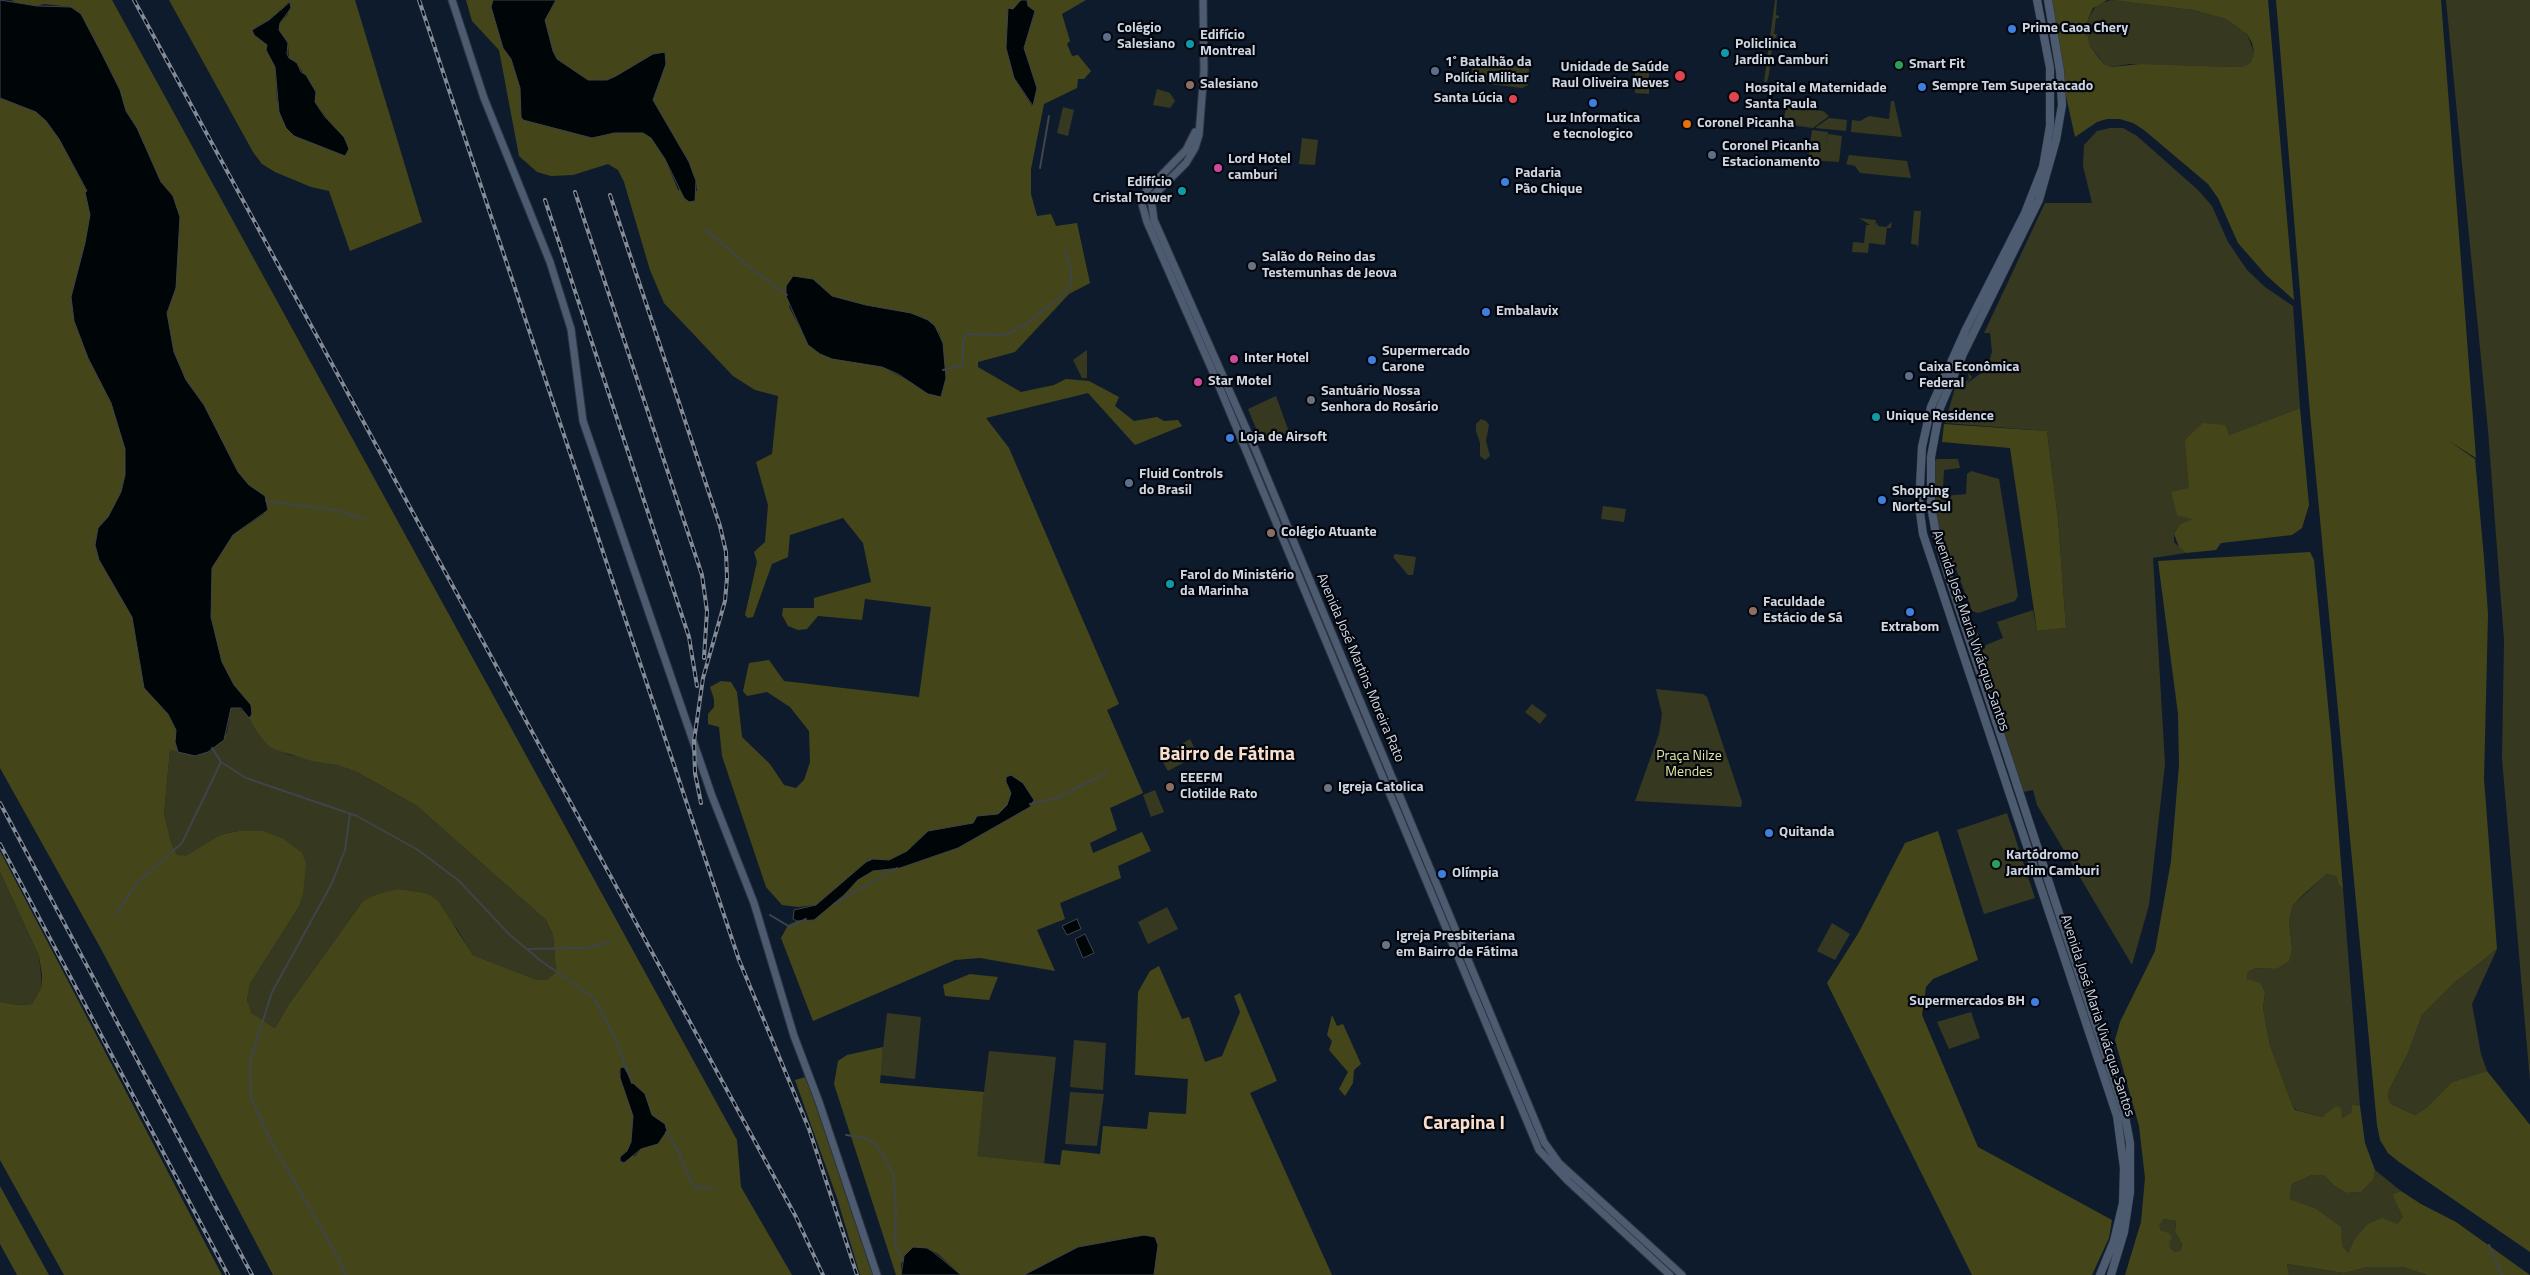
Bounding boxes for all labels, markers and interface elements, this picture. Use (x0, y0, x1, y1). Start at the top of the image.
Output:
place label: Colégio Salesiano (1117, 21, 1175, 54)
place label: Prime Caoa Chery (2022, 21, 2128, 37)
marker: Prime Caoa Chery (2006, 23, 2018, 35)
place label: Edifício Montreal (1200, 28, 1255, 60)
marker: Colégio Salesiano (1101, 31, 1113, 43)
place label: Policlinica Jardim Camburi (1735, 37, 1828, 70)
marker: Edifício Montreal (1184, 38, 1196, 50)
marker: Policlinica Jardim Camburi (1719, 47, 1731, 59)
place label: 1˚ Batalhão da Polícia Militar (1445, 55, 1532, 88)
place label: Smart Fit (1909, 57, 1965, 73)
marker: Smart Fit (1893, 59, 1905, 71)
place label: Unidade de Saúde Raul Oliveira Neves (1552, 60, 1669, 92)
marker: 1˚ Batalhão da Polícia Militar (1429, 65, 1441, 77)
marker: Unidade de Saúde Raul Oliveira Neves (1673, 69, 1687, 83)
place label: Salesiano (1200, 77, 1258, 93)
marker: Salesiano (1184, 79, 1196, 91)
place label: Sempre Tem Superatacado (1932, 79, 2093, 95)
place label: Hospital e Maternidade Santa Paula (1745, 81, 1887, 114)
marker: Sempre Tem Superatacado (1916, 81, 1928, 93)
marker: Hospital e Maternidade Santa Paula (1727, 90, 1741, 104)
place label: Santa Lúcia (1434, 91, 1503, 107)
marker: Santa Lúcia (1507, 93, 1519, 105)
marker: Luz Informatica e tecnologico (1587, 97, 1599, 109)
place label: Luz Informatica e tecnologico (1546, 111, 1640, 144)
place label: Coronel Picanha (1697, 116, 1794, 132)
marker: Coronel Picanha (1681, 118, 1693, 130)
place label: Coronel Picanha Estacionamento (1722, 139, 1820, 172)
marker: Coronel Picanha Estacionamento (1706, 149, 1718, 161)
place label: Lord Hotel camburi (1228, 152, 1291, 184)
marker: Lord Hotel camburi (1212, 162, 1224, 174)
place label: Padaria Pão Chique (1515, 166, 1582, 198)
place label: Edifício Cristal Tower (1093, 175, 1172, 208)
marker: Padaria Pão Chique (1499, 176, 1511, 188)
marker: Edifício Cristal Tower (1176, 185, 1188, 197)
place label: Salão do Reino das Testemunhas de Jeova (1262, 250, 1397, 282)
marker: Salão do Reino das Testemunhas de Jeova (1246, 260, 1258, 272)
place label: Embalavix (1496, 304, 1558, 320)
marker: Embalavix (1480, 306, 1492, 318)
place label: Supermercado Carone (1382, 344, 1470, 377)
place label: Inter Hotel (1244, 351, 1309, 367)
marker: Inter Hotel (1228, 353, 1240, 365)
marker: Supermercado Carone (1366, 354, 1378, 366)
place label: Caixa Econômica Federal (1919, 360, 2019, 392)
marker: Caixa Econômica Federal (1903, 370, 1915, 382)
place label: Star Motel (1208, 374, 1271, 390)
marker: Star Motel (1192, 376, 1204, 388)
place label: Santuário Nossa Senhora do Rosário (1321, 384, 1438, 417)
marker: Santuário Nossa Senhora do Rosário (1305, 394, 1317, 406)
place label: Unique Residence (1886, 409, 1994, 425)
marker: Unique Residence (1870, 411, 1882, 423)
place label: Loja de Airsoft (1240, 430, 1327, 446)
marker: Loja de Airsoft (1224, 432, 1236, 444)
place label: Fluid Controls do Brasil (1139, 467, 1223, 500)
marker: Fluid Controls do Brasil (1123, 477, 1135, 489)
place label: Shopping Norte-Sul (1892, 484, 1951, 516)
marker: Shopping Norte-Sul (1876, 494, 1888, 506)
place label: Colégio Atuante (1281, 525, 1377, 541)
marker: Colégio Atuante (1265, 527, 1277, 539)
street label: Avenida José Maria Vivácqua Santos (1928, 528, 2012, 734)
place label: Farol do Ministério da Marinha (1180, 568, 1294, 600)
street label: Avenida José Martins Moreira Rato (1313, 571, 1407, 765)
marker: Farol do Ministério da Marinha (1164, 578, 1176, 590)
place label: Faculdade Estácio de Sá (1763, 595, 1843, 628)
marker: Faculdade Estácio de Sá (1747, 605, 1759, 617)
marker: Extrabom (1904, 606, 1916, 618)
place label: Extrabom (1881, 620, 1939, 636)
district label: Bairro de Fátima (1159, 744, 1295, 766)
park label: Praça Nilze Mendes (1656, 749, 1722, 782)
place label: EEEFM Clotilde Rato (1180, 771, 1258, 804)
place label: Igreja Catolica (1338, 780, 1424, 796)
marker: EEEFM Clotilde Rato (1164, 781, 1176, 793)
marker: Igreja Catolica (1322, 782, 1334, 794)
place label: Quitanda (1779, 825, 1834, 841)
marker: Quitanda (1763, 827, 1775, 839)
place label: Kartódromo Jardim Camburi (2006, 848, 2099, 880)
marker: Kartódromo Jardim Camburi (1990, 858, 2002, 870)
place label: Olímpia (1452, 866, 1499, 882)
marker: Olímpia (1436, 868, 1448, 880)
street label: Avenida José Maria Vivácqua Santos (2056, 913, 2138, 1119)
place label: Igreja Presbiteriana em Bairro de Fátima (1396, 929, 1518, 962)
marker: Igreja Presbiteriana em Bairro de Fátima (1380, 939, 1392, 951)
place label: Supermercados BH (1909, 994, 2025, 1010)
marker: Supermercados BH (2029, 996, 2041, 1008)
district label: Carapina I (1423, 1113, 1505, 1135)

